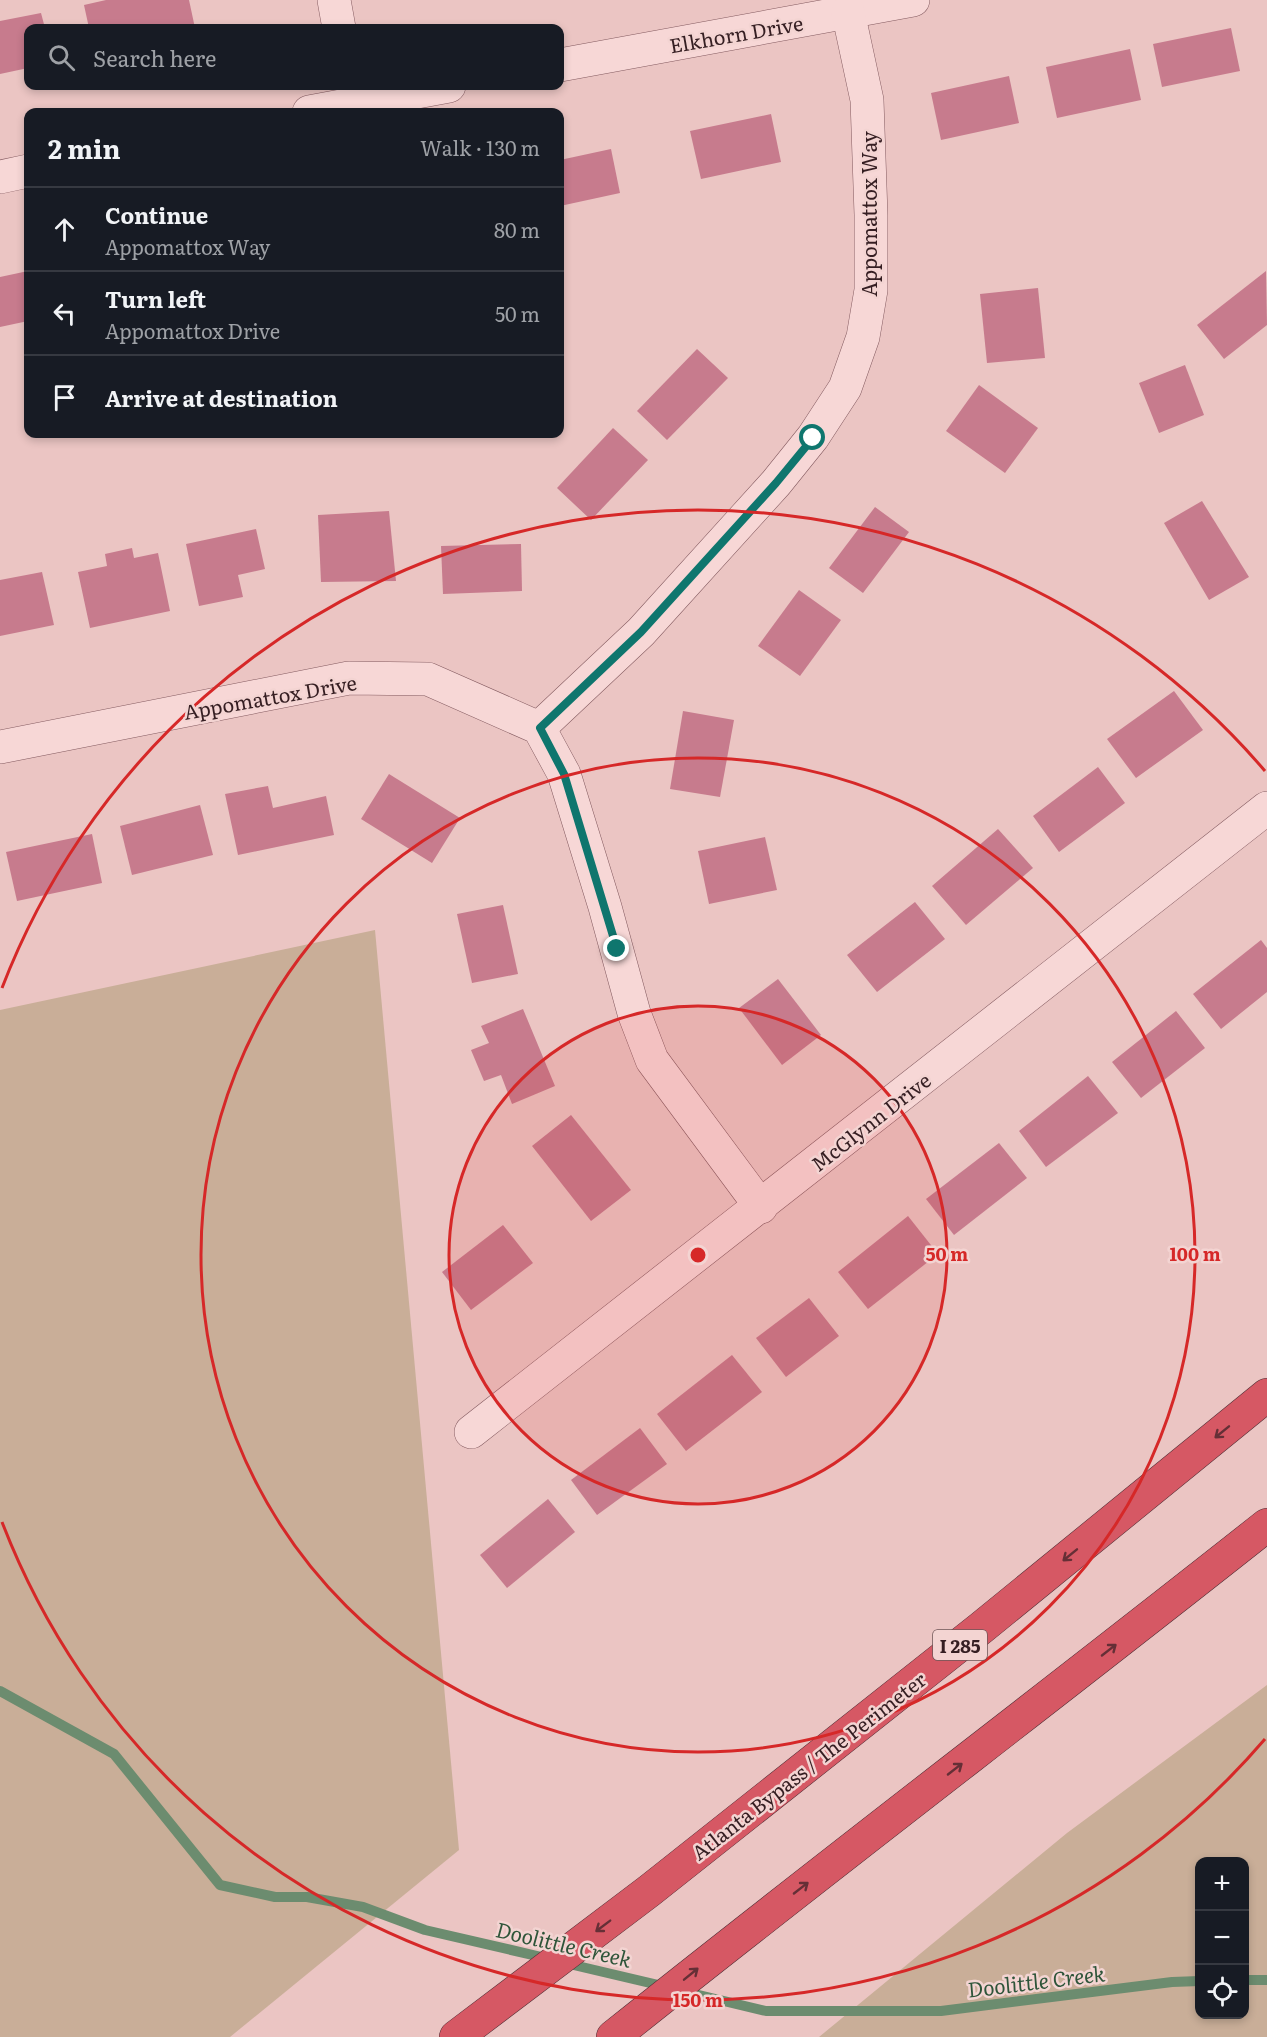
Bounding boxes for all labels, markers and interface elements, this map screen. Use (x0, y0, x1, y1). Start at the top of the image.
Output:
street label: Elkhorn Drive (667, 6, 805, 60)
search box (24, 24, 564, 90)
icon: search (45, 41, 78, 74)
text: Search here (93, 41, 216, 74)
text: 2 min (48, 128, 121, 167)
street label: Appomattox Way (853, 131, 883, 297)
text: Walk · 130 m (420, 132, 540, 162)
text: Continue (105, 198, 208, 231)
icon: ahead (48, 213, 81, 246)
text: 80 m (494, 214, 540, 244)
text: Appomattox Way (105, 231, 270, 261)
text: Turn left (105, 282, 206, 315)
icon: left (48, 297, 81, 330)
text: 50 m (495, 298, 540, 328)
text: Appomattox Drive (105, 315, 280, 345)
icon: arrive (48, 381, 81, 414)
text: Arrive at destination (105, 381, 338, 414)
route start (799, 424, 825, 450)
street label: Appomattox Drive (181, 666, 359, 726)
route end (603, 935, 629, 961)
street label: McGlynn Drive (804, 1065, 936, 1177)
text: 50 m (926, 1240, 968, 1267)
text: 100 m (1169, 1240, 1221, 1267)
centre of rings (688, 1245, 708, 1265)
one-way arrow (1215, 1425, 1230, 1439)
one-way arrow (1063, 1549, 1079, 1562)
road number: I 285 (933, 1630, 987, 1660)
one-way arrow (1101, 1643, 1117, 1656)
street label: Atlanta Bypass / The Perimeter (684, 1663, 932, 1866)
one-way arrow (947, 1763, 963, 1776)
map controls (1195, 1857, 1249, 2019)
button: + (1195, 1857, 1249, 1911)
one-way arrow (793, 1882, 809, 1895)
button: − (1195, 1911, 1249, 1965)
water label: Doolittle Creek (493, 1912, 635, 1974)
one-way arrow (595, 1920, 611, 1932)
water label: Doolittle Creek (966, 1956, 1107, 2004)
button: locate (1195, 1965, 1249, 2019)
one-way arrow (683, 1968, 699, 1981)
text: 150 m (673, 1986, 723, 2013)

